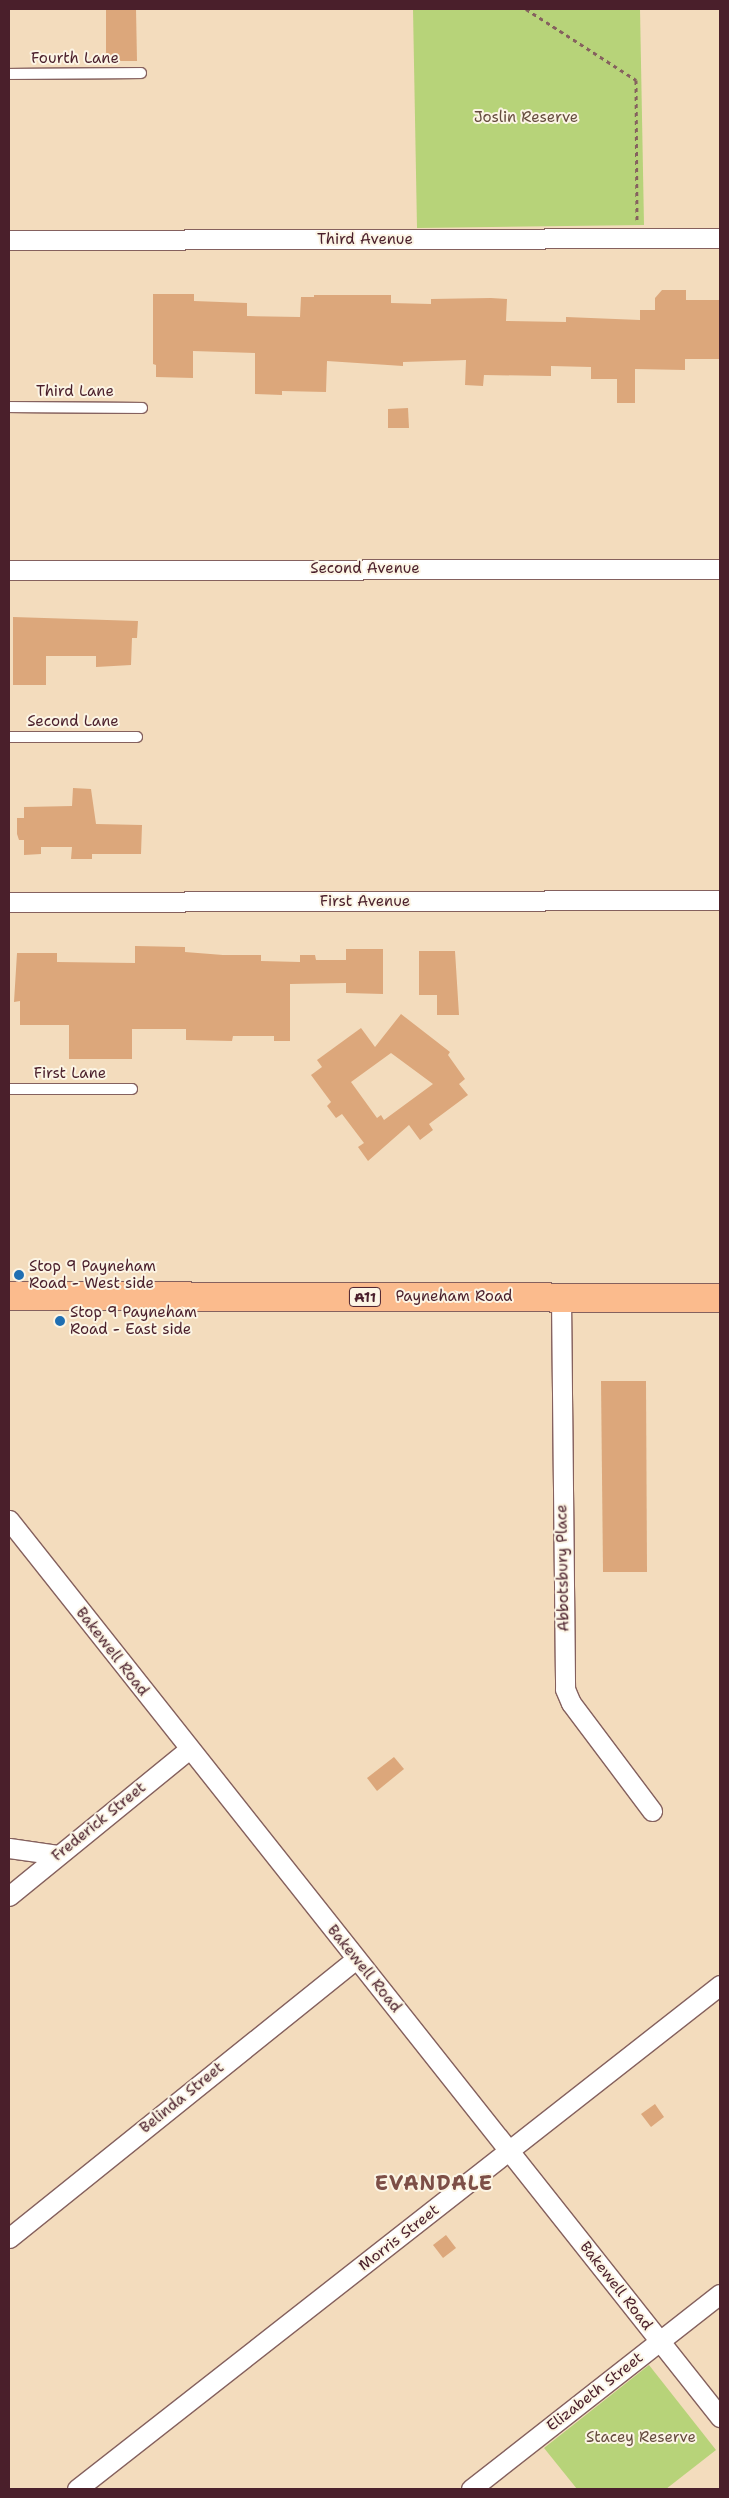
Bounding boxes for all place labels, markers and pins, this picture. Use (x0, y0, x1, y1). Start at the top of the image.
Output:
place label: Stop 9 Payneham Road - West side (29, 1257, 156, 1292)
marker: Stop 9 Payneham Road - West side (13, 1269, 25, 1281)
place label: Stop 9 Payneham Road - East side (70, 1303, 197, 1338)
marker: Stop 9 Payneham Road - East side (54, 1315, 66, 1327)

